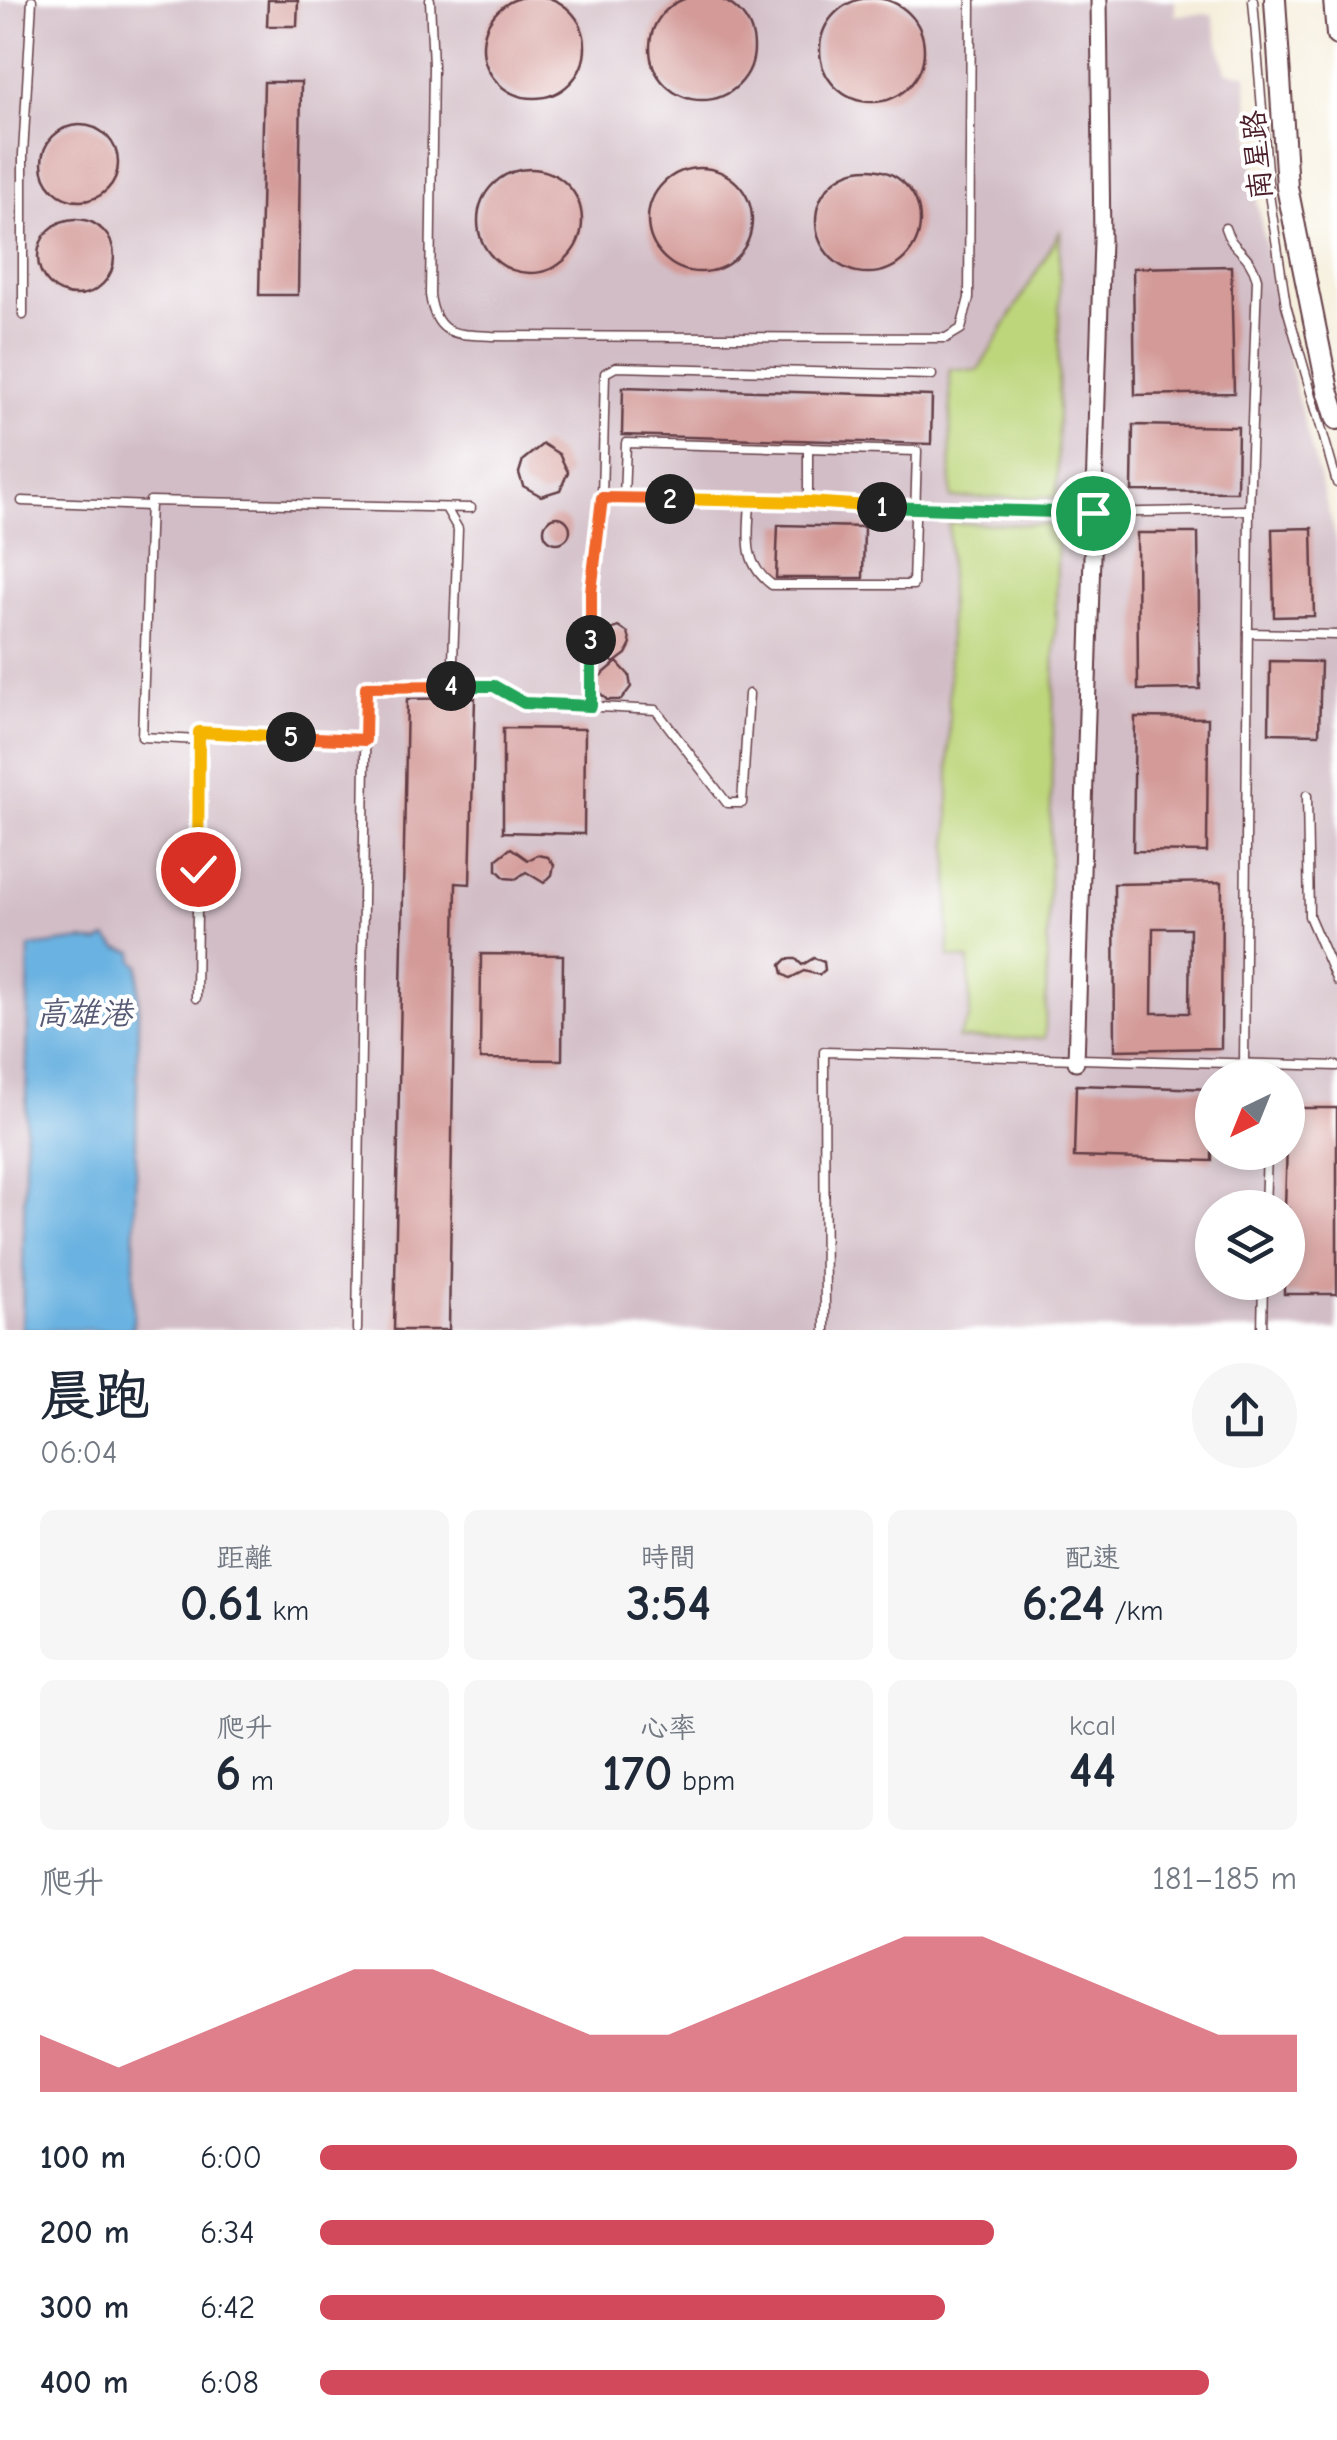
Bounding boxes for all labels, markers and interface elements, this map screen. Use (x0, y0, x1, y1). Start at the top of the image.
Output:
street label: 南星路 (1236, 109, 1279, 201)
pin (1051, 471, 1136, 556)
pin: 2 (645, 474, 695, 524)
pin: 1 (857, 482, 907, 532)
text: 2 (663, 483, 677, 515)
icon: arrive (1066, 486, 1121, 541)
text: 1 (876, 491, 888, 523)
pin: 3 (566, 615, 616, 665)
text: 3 (584, 624, 598, 656)
pin: 4 (426, 661, 476, 711)
text: 4 (444, 670, 458, 702)
pin: 5 (266, 712, 316, 762)
text: 5 (284, 721, 298, 753)
pin (156, 827, 241, 912)
icon: check (171, 842, 226, 897)
water label: 高雄港 (36, 995, 135, 1032)
north arrow (1195, 1060, 1305, 1170)
map controls (1195, 1060, 1305, 1300)
button: layers (1195, 1190, 1305, 1300)
button: share (1192, 1363, 1297, 1468)
text: 晨跑 (40, 1364, 150, 1428)
text: 06:04 (40, 1434, 118, 1471)
text: 距離 (216, 1542, 273, 1574)
text: 時間 (640, 1542, 697, 1574)
text: 配速 (1064, 1542, 1121, 1574)
text: 0.61 (180, 1575, 263, 1633)
text: 3:54 (626, 1575, 711, 1633)
text: 6:24 (1022, 1575, 1105, 1633)
text: km (263, 1595, 309, 1627)
text: /km (1105, 1595, 1163, 1627)
text: kcal (1069, 1710, 1116, 1742)
text: 爬升 (216, 1712, 273, 1744)
text: 心率 (640, 1712, 697, 1744)
text: 44 (1069, 1742, 1116, 1800)
text: 6 (215, 1745, 241, 1803)
text: 170 (602, 1745, 673, 1803)
text: m (241, 1765, 274, 1797)
text: bpm (673, 1765, 735, 1797)
text: 181–185 m (1152, 1860, 1297, 1897)
text: 爬升 (40, 1864, 104, 1901)
text: 100 m (40, 2139, 126, 2176)
text: 6:00 (200, 2139, 262, 2176)
text: 200 m (40, 2214, 129, 2251)
text: 6:34 (200, 2214, 255, 2251)
text: 300 m (40, 2289, 129, 2326)
text: 6:42 (200, 2289, 255, 2326)
text: 400 m (40, 2364, 128, 2401)
text: 6:08 (200, 2364, 259, 2401)

